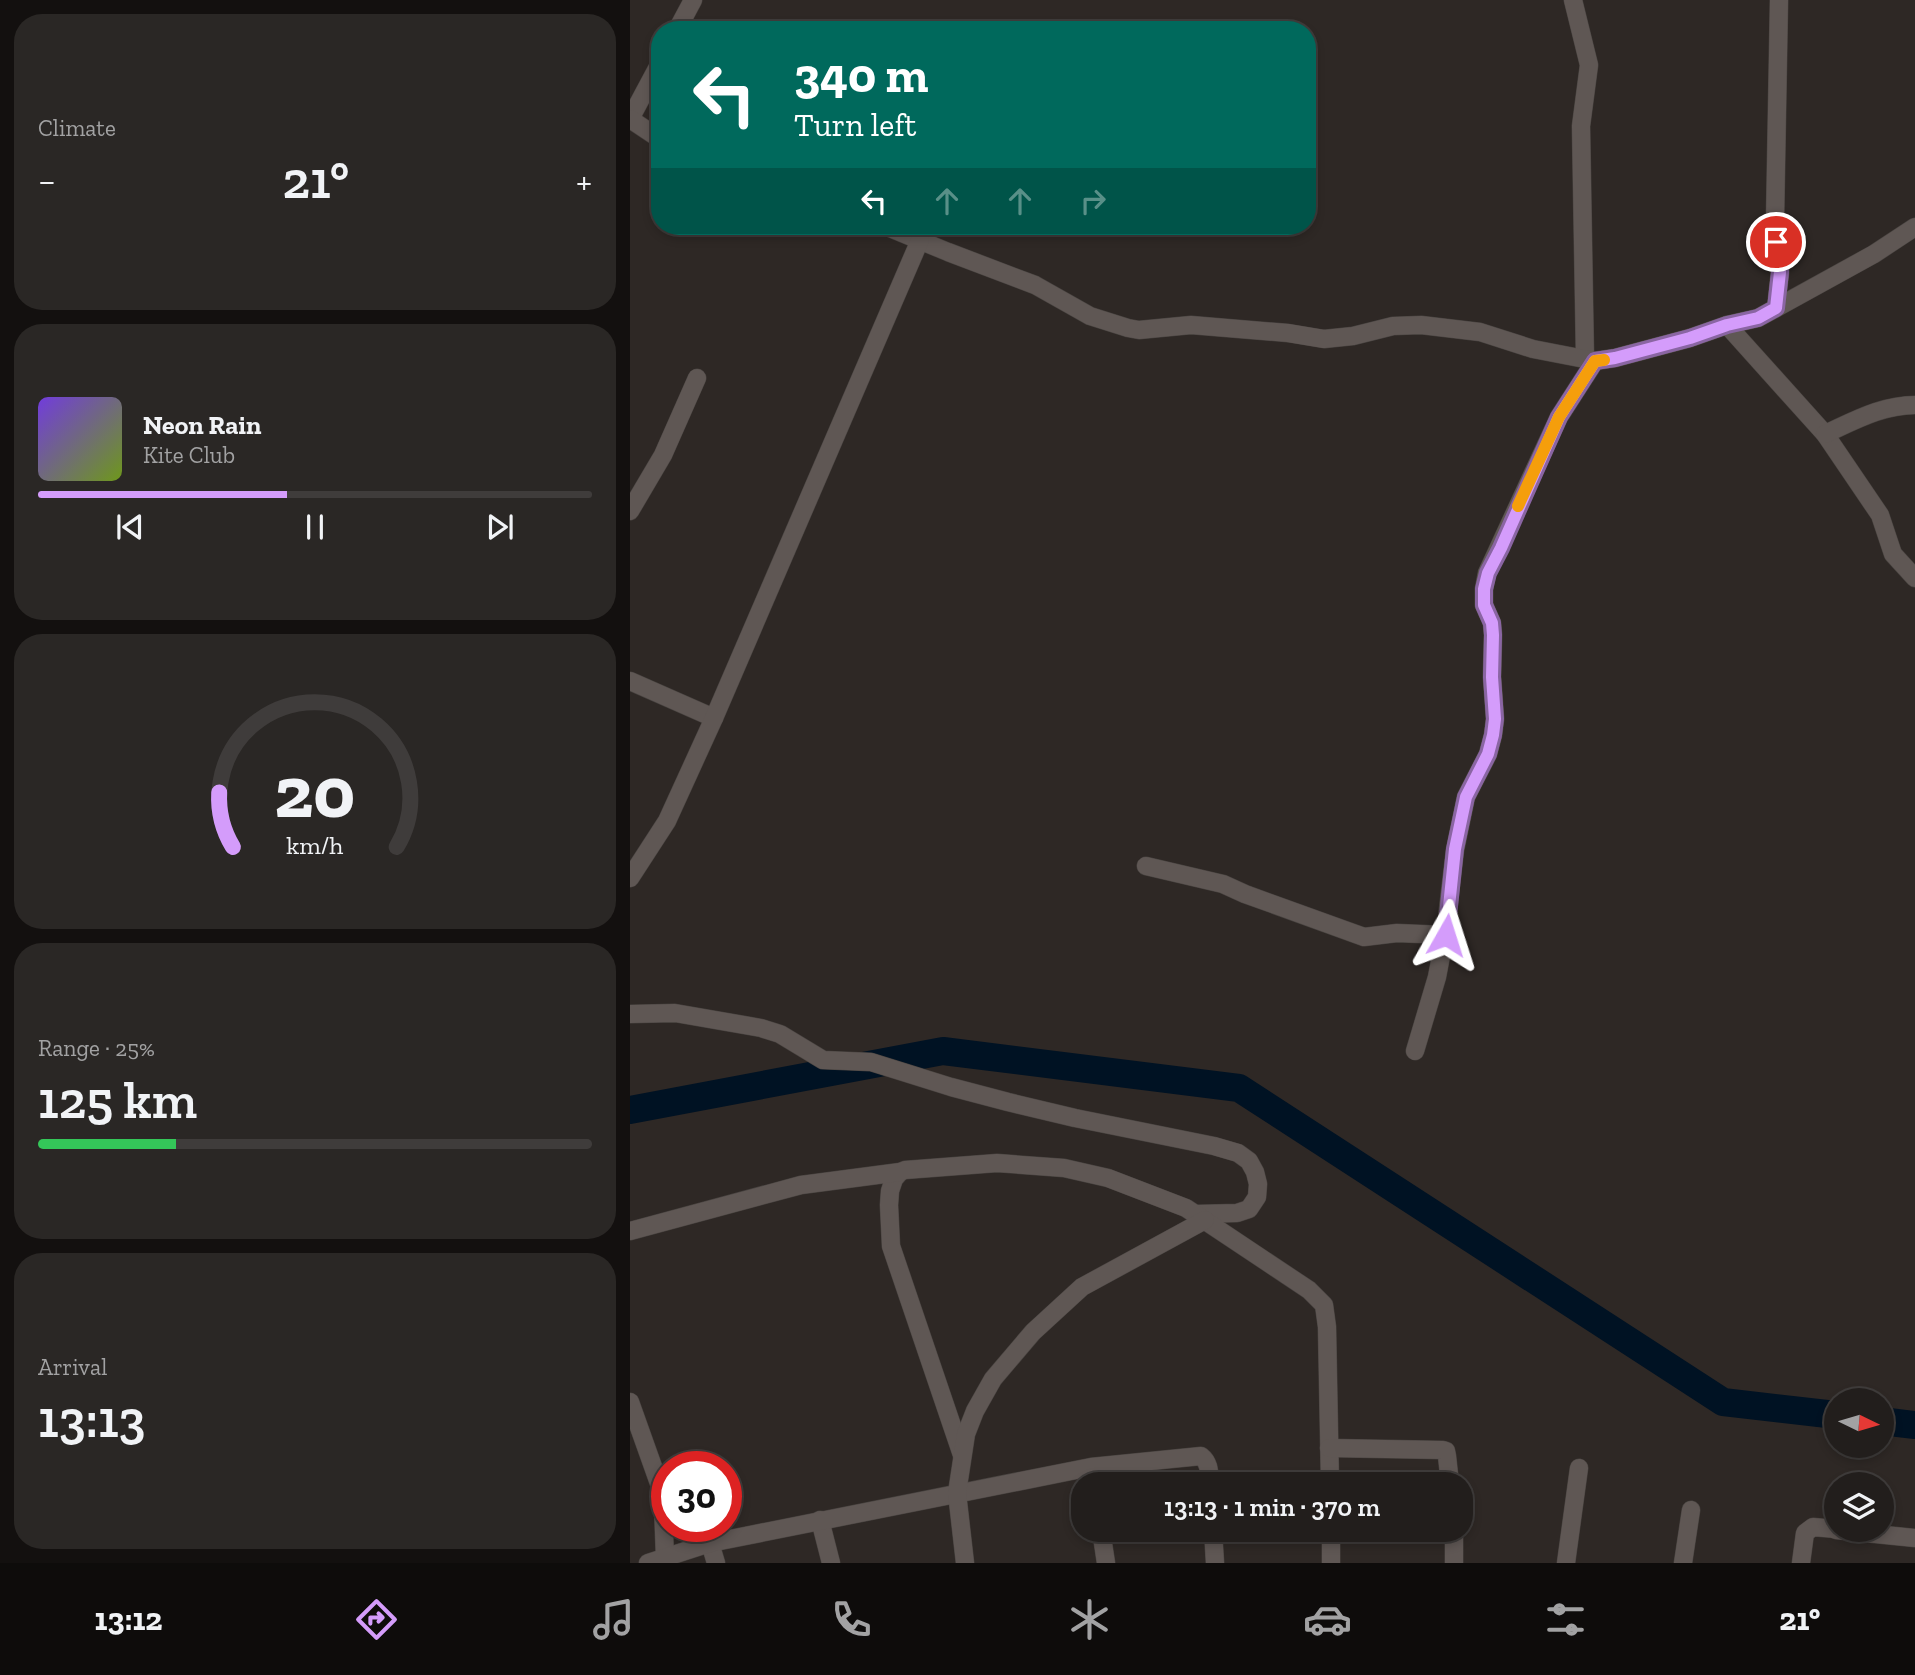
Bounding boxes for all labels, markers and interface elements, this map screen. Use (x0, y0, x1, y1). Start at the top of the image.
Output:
text: 340 m (794, 46, 928, 105)
icon: left (679, 49, 770, 140)
text: Turn left (794, 106, 916, 144)
text: Climate (38, 114, 116, 142)
text: 21° (283, 149, 349, 211)
text: − (38, 158, 56, 204)
text: + (576, 158, 592, 204)
icon: left (855, 182, 893, 220)
icon: ahead (928, 182, 966, 220)
icon: ahead (1001, 182, 1039, 220)
icon: right (1074, 182, 1112, 220)
pin (1746, 212, 1806, 272)
icon: arrive (1757, 223, 1795, 261)
text: Neon Rain (143, 409, 261, 441)
text: Kite Club (143, 441, 235, 469)
icon: previous (111, 508, 149, 546)
icon: pause (296, 508, 334, 546)
icon: next (481, 508, 519, 546)
text: 20 (274, 749, 356, 837)
text: km/h (286, 830, 344, 860)
position arrow (1409, 898, 1483, 972)
text: Range · 25% (38, 1034, 155, 1062)
text: 125 km (38, 1069, 197, 1131)
text: Arrival (38, 1353, 107, 1381)
text: 13:13 (38, 1388, 145, 1450)
north arrow (1824, 1388, 1894, 1458)
map controls (1824, 1388, 1894, 1542)
speed limit sign: 30 (651, 1451, 742, 1542)
button: layers (1824, 1472, 1894, 1542)
text: 13:13 · 1 min · 370 m (1164, 1491, 1380, 1523)
icon: directions (352, 1595, 401, 1644)
icon: music (589, 1595, 638, 1644)
icon: phone (827, 1595, 876, 1644)
icon: climate (1065, 1595, 1114, 1644)
icon: car (1303, 1595, 1352, 1644)
icon: filters (1541, 1595, 1590, 1644)
text: 13:12 (94, 1600, 163, 1638)
text: 21° (1779, 1600, 1820, 1638)

